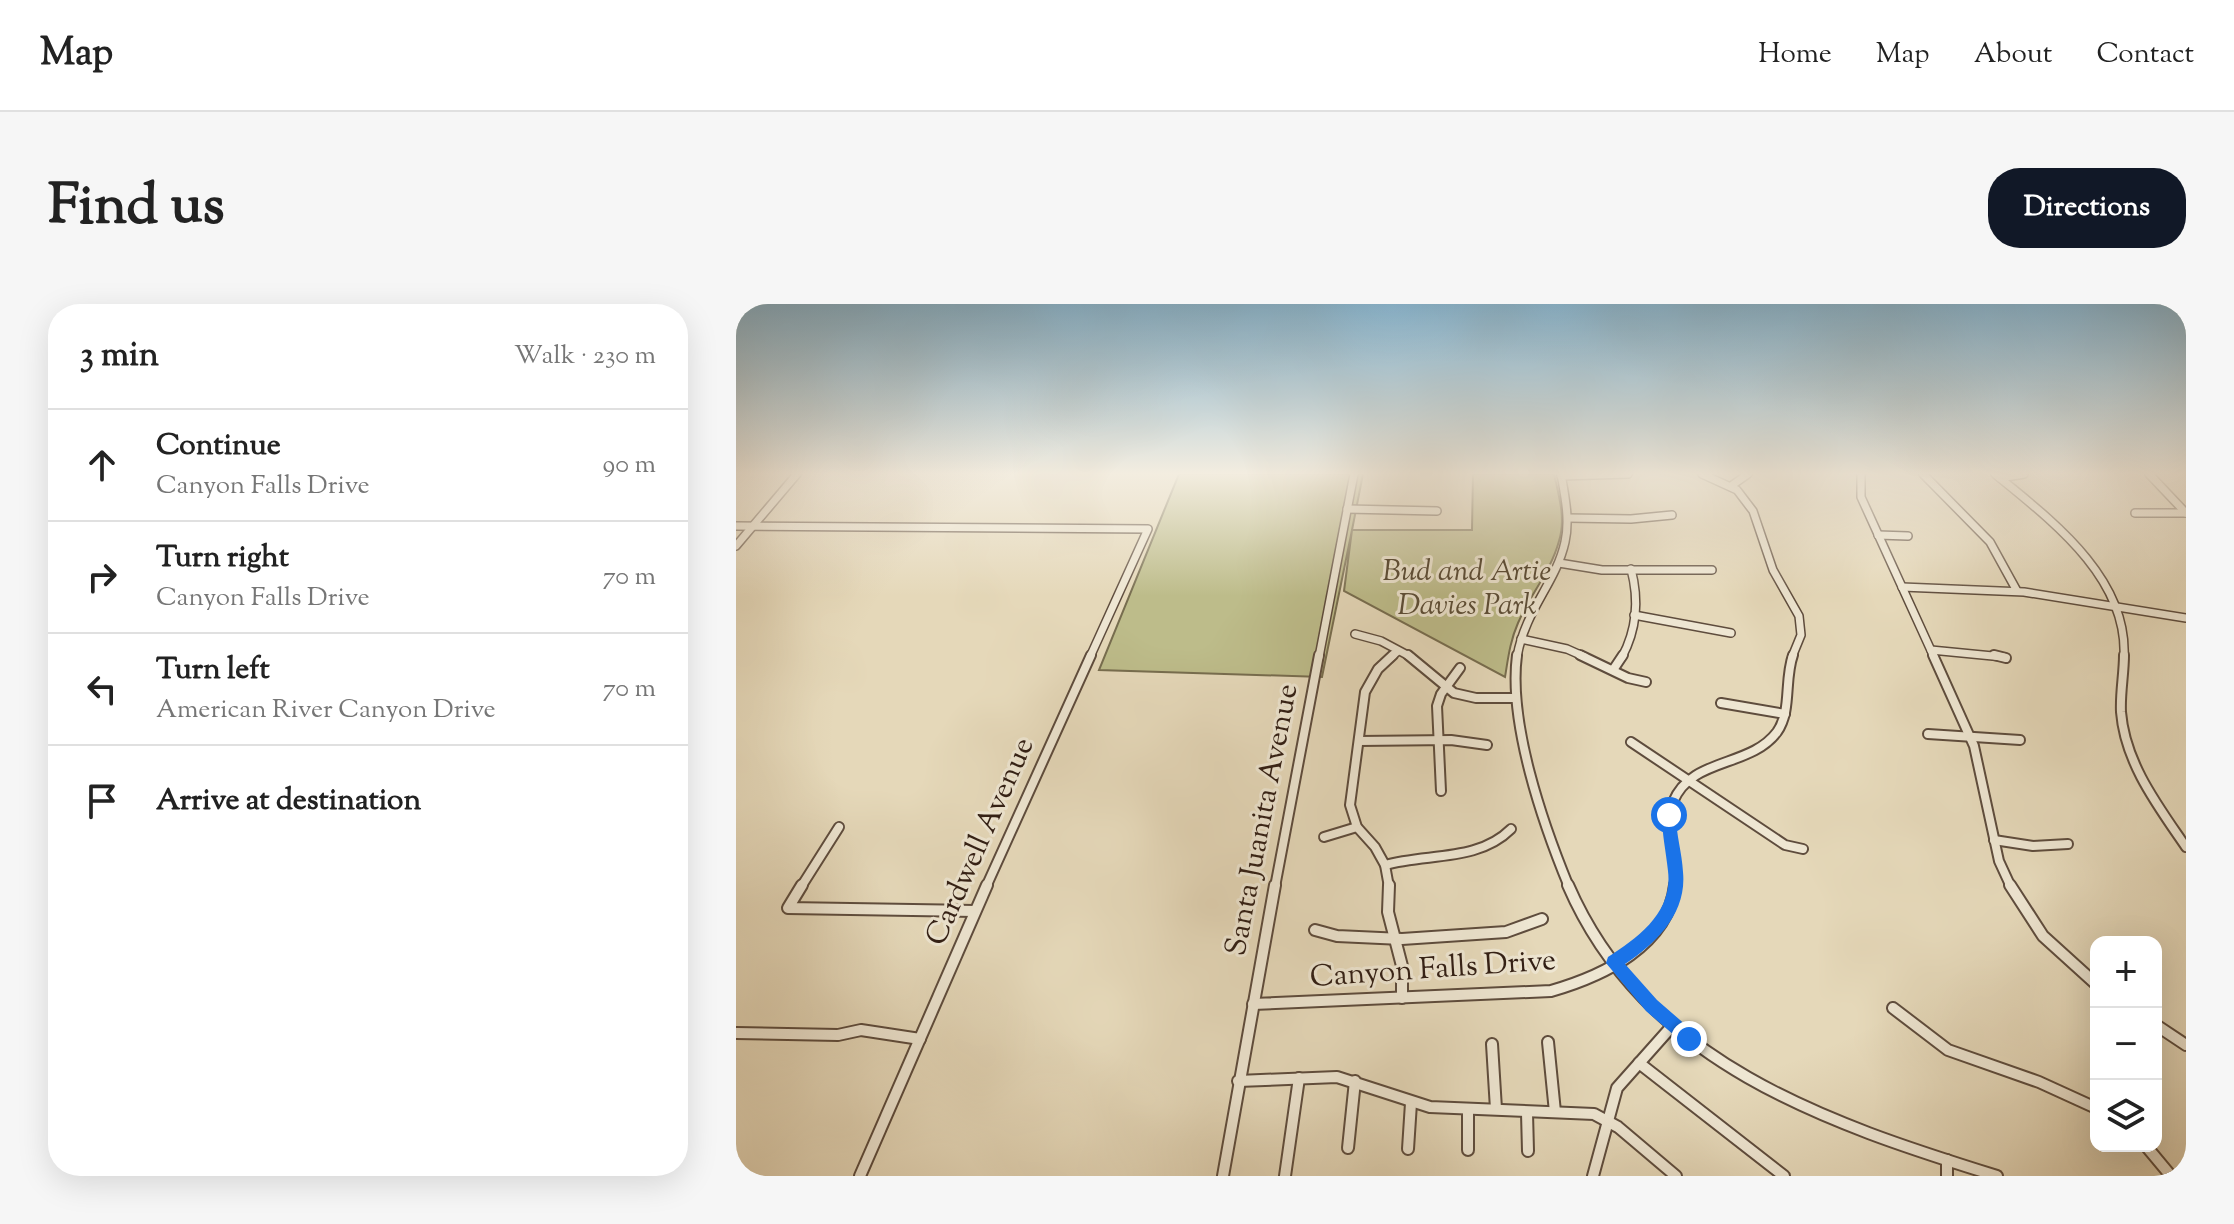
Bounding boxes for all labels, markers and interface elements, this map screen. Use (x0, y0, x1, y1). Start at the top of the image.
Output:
text: Map (40, 28, 113, 82)
text: Home (1758, 35, 1832, 75)
text: Map (1876, 35, 1930, 75)
text: About (1974, 35, 2052, 75)
text: Contact (2096, 35, 2194, 75)
text: Find us (48, 168, 224, 249)
button: Directions (1988, 168, 2186, 248)
text: 3 min (80, 332, 159, 381)
text: Walk · 230 m (514, 338, 656, 375)
text: Continue (156, 425, 281, 468)
icon: ahead (80, 443, 124, 487)
text: 90 m (603, 447, 656, 484)
text: Canyon Falls Drive (156, 468, 370, 505)
text: Turn right (156, 537, 289, 580)
park label: Bud and Artie Davies Park (1383, 551, 1551, 628)
icon: right (80, 555, 124, 599)
text: 70 m (603, 559, 656, 596)
text: Canyon Falls Drive (156, 580, 370, 617)
text: Turn left (156, 649, 270, 692)
icon: left (80, 667, 124, 711)
text: 70 m (603, 671, 656, 708)
street label: Santa Juanita Avenue (1216, 680, 1310, 960)
text: American River Canyon Drive (156, 692, 496, 729)
street label: Cardwell Avenue (916, 731, 1046, 953)
icon: arrive (80, 779, 124, 823)
text: Arrive at destination (156, 780, 421, 823)
route start (1651, 797, 1687, 833)
map controls (2090, 936, 2162, 1152)
button: + (2090, 936, 2162, 1008)
street label: Canyon Falls Drive (1309, 940, 1557, 1000)
button: − (2090, 1008, 2162, 1080)
route end (1671, 1021, 1707, 1057)
button: layers (2090, 1080, 2162, 1152)

